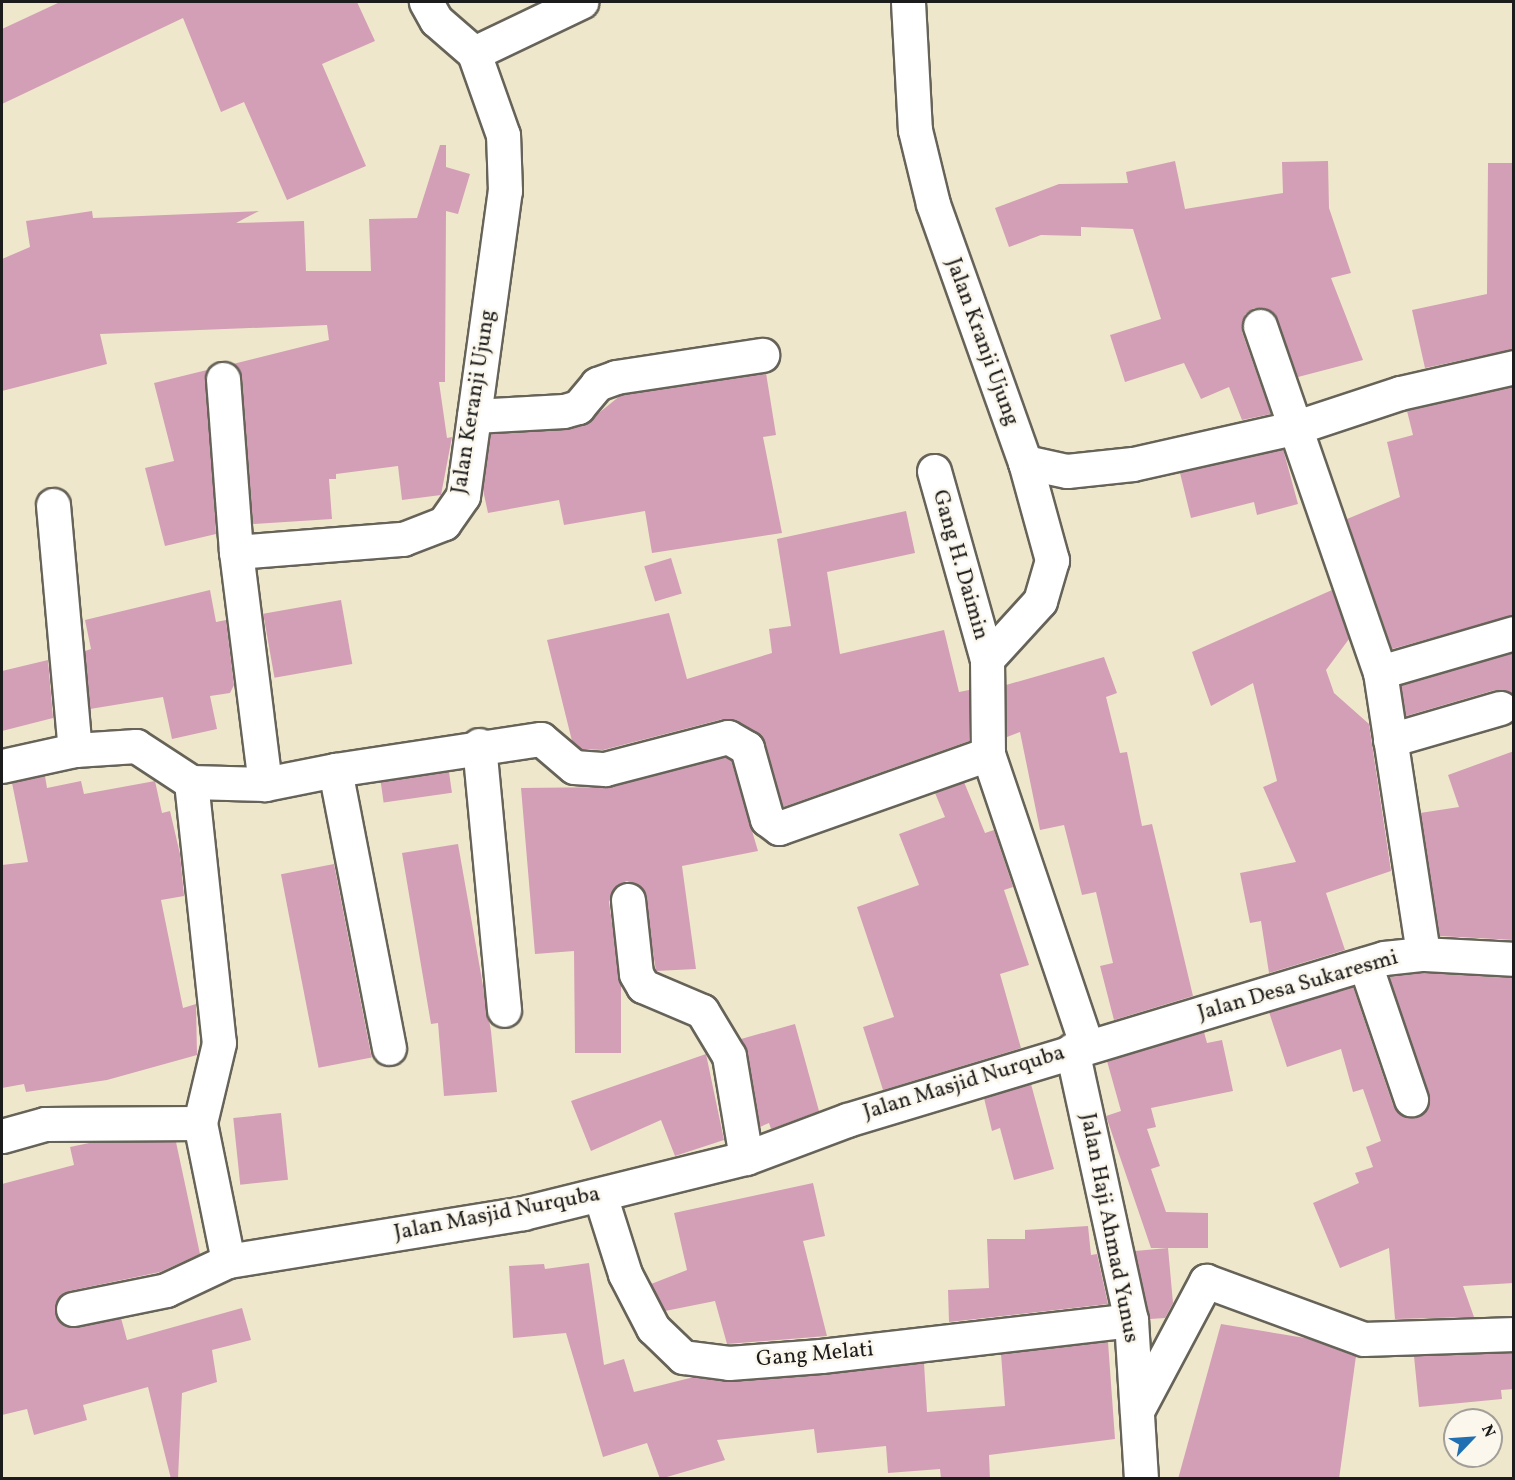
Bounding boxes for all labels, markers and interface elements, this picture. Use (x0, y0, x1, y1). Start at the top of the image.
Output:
street label: Jalan Kranji Ujung (939, 255, 1025, 429)
street label: Jalan Keranji Ujung (446, 308, 502, 496)
street label: Gang H. Daimin (926, 487, 994, 643)
street label: Jalan Desa Sukaresmi (1195, 945, 1401, 1027)
street label: Jalan Masjid Nurquba (860, 1040, 1068, 1126)
street label: Jalan Haji Ahmad Yunus (1074, 1111, 1144, 1345)
street label: Jalan Masjid Nurquba (392, 1181, 602, 1247)
street label: Gang Melati (755, 1337, 875, 1373)
north arrow (1443, 1408, 1503, 1468)
text: N (1475, 1421, 1500, 1441)

